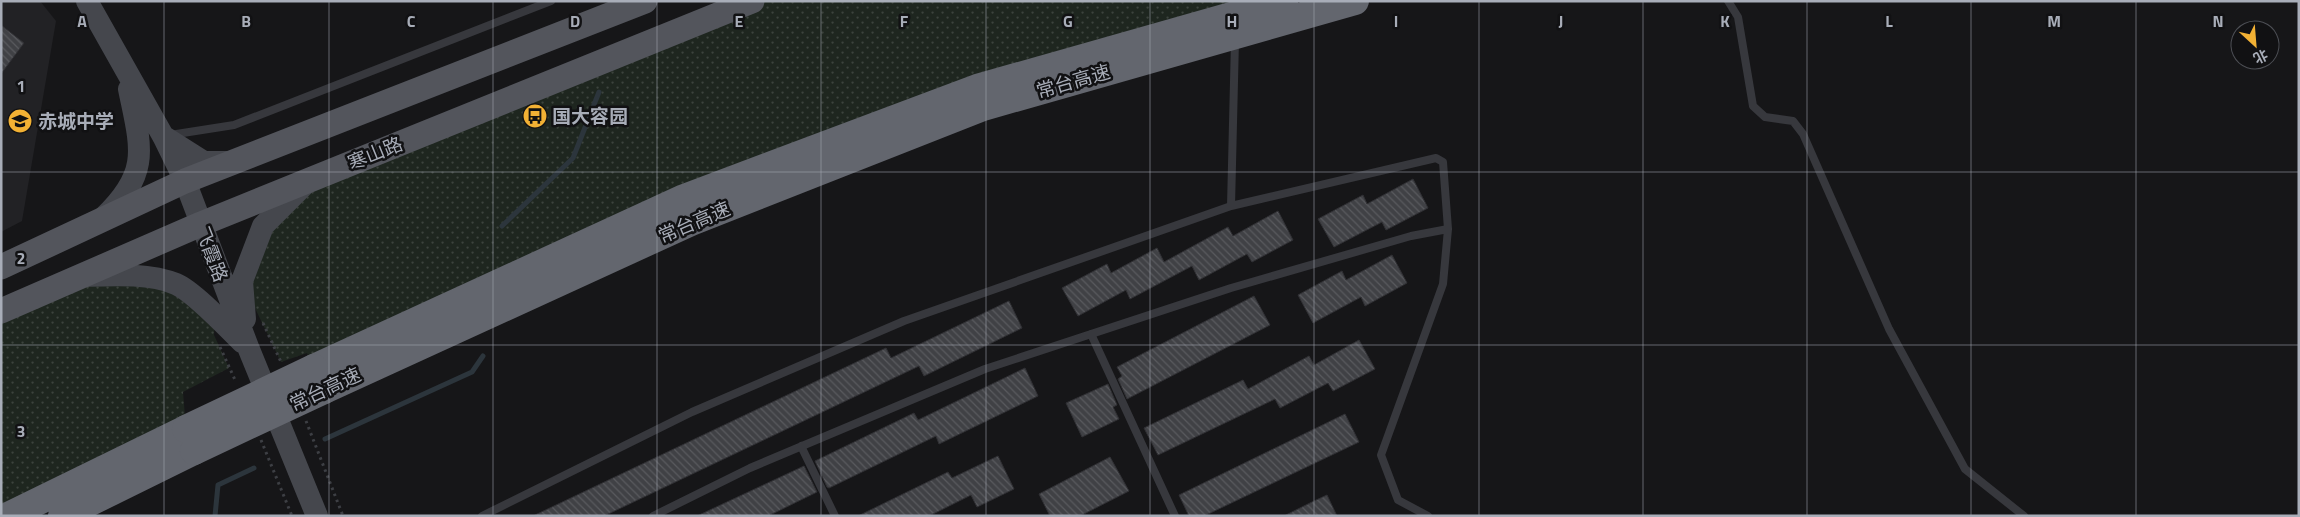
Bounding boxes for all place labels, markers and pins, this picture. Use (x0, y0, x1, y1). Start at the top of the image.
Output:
place label: 国大容园 (552, 101, 628, 130)
bus stop icon: 国大容园 (522, 103, 548, 129)
place label: 赤城中学 (38, 106, 114, 135)
school or university icon: 赤城中学 (7, 108, 33, 134)

